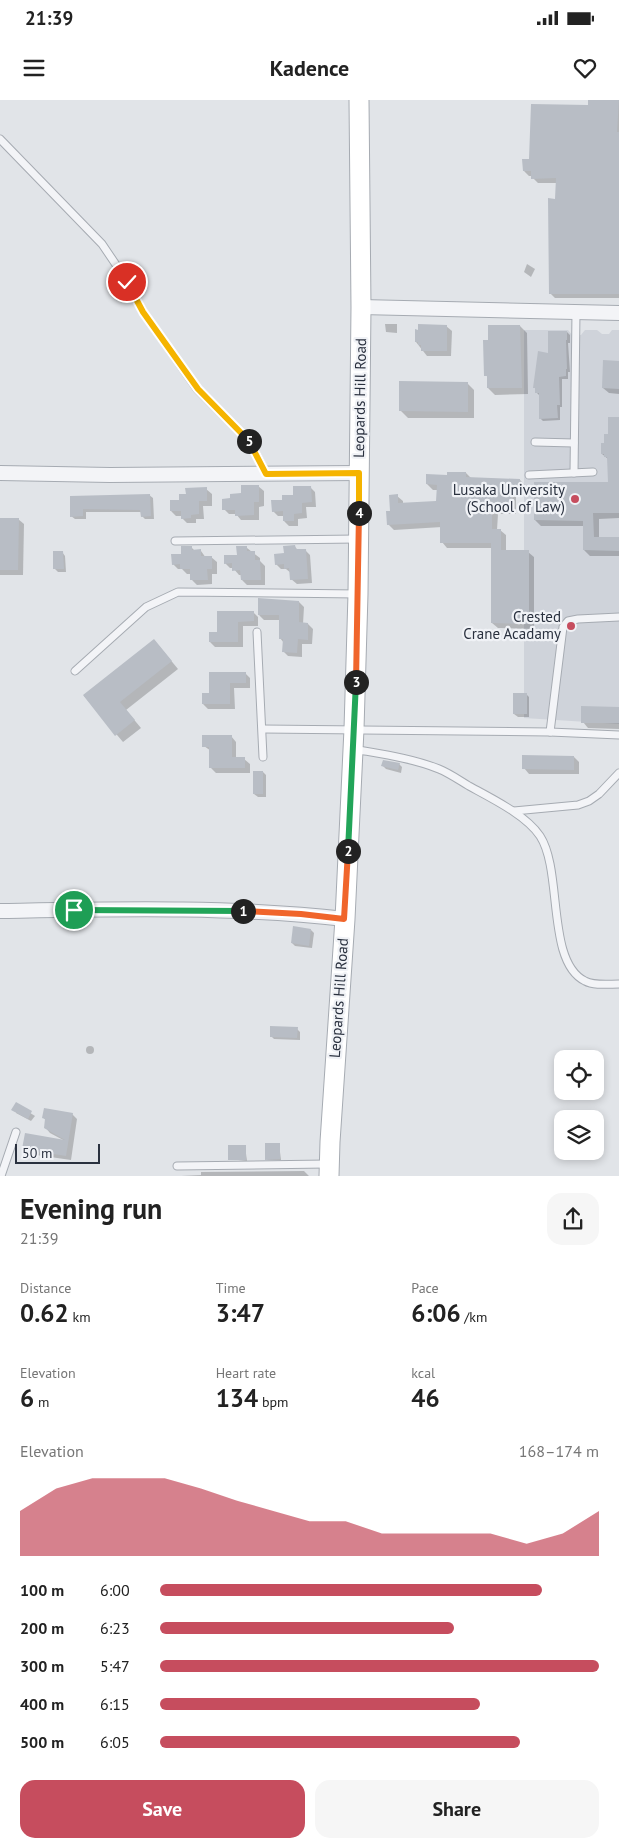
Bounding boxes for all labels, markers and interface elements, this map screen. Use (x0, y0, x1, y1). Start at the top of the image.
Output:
text: 21:39 (25, 6, 73, 30)
icon: menu (20, 54, 48, 82)
text: Kadence (270, 54, 349, 82)
icon: heart (571, 54, 599, 82)
pin (106, 261, 148, 303)
icon: check (113, 268, 141, 296)
street label: Leopards Hill Road (349, 338, 370, 458)
pin: 5 (236, 428, 262, 454)
text: 5 (246, 432, 253, 450)
place label: Lusaka University (School of Law) (453, 480, 565, 516)
marker: Lusaka University (School of Law) (569, 493, 581, 505)
pin: 4 (346, 500, 372, 526)
text: 4 (356, 504, 363, 522)
place label: Crested Crane Acadamy (463, 607, 561, 643)
marker: Crested Crane Acadamy (565, 620, 577, 632)
pin: 3 (344, 670, 368, 694)
text: 3 (353, 673, 360, 691)
pin: 2 (336, 838, 360, 864)
text: 2 (345, 842, 352, 860)
pin (53, 889, 95, 931)
icon: arrive (60, 896, 88, 924)
pin: 1 (230, 898, 256, 924)
text: 1 (240, 902, 247, 920)
street label: Leopards Hill Road (325, 937, 352, 1058)
map controls (554, 1050, 604, 1160)
button: locate (554, 1050, 604, 1100)
button: layers (554, 1110, 604, 1160)
scale bar (15, 1140, 100, 1164)
text: 50 m (22, 1144, 52, 1162)
text: Evening run (20, 1190, 162, 1227)
button: share (547, 1193, 599, 1245)
text: 21:39 (20, 1228, 58, 1248)
text: Distance (20, 1279, 71, 1297)
text: Time (216, 1279, 246, 1297)
text: Pace (411, 1279, 439, 1297)
text: 0.62 (20, 1297, 69, 1329)
text: 3:47 (216, 1297, 265, 1329)
text: 6:06 (411, 1297, 461, 1329)
text: km (69, 1308, 91, 1326)
text: /km (461, 1308, 487, 1326)
text: Elevation (20, 1364, 76, 1382)
text: Heart rate (216, 1364, 276, 1382)
text: kcal (411, 1364, 435, 1382)
text: 6 (20, 1382, 34, 1414)
text: 134 (216, 1382, 258, 1414)
text: 46 (411, 1382, 440, 1414)
text: m (34, 1393, 49, 1411)
text: bpm (258, 1393, 288, 1411)
text: Elevation (20, 1441, 84, 1461)
text: 168–174 m (519, 1441, 599, 1461)
text: 100 m (20, 1580, 64, 1600)
text: 6:00 (100, 1580, 130, 1600)
text: 200 m (20, 1618, 64, 1638)
text: 6:23 (100, 1618, 130, 1638)
text: 300 m (20, 1656, 64, 1676)
text: 5:47 (100, 1656, 130, 1676)
text: 400 m (20, 1694, 64, 1714)
text: 6:15 (100, 1694, 130, 1714)
text: 500 m (20, 1732, 64, 1752)
text: 6:05 (100, 1732, 130, 1752)
button: Save (20, 1780, 305, 1838)
button: Share (315, 1780, 599, 1838)

